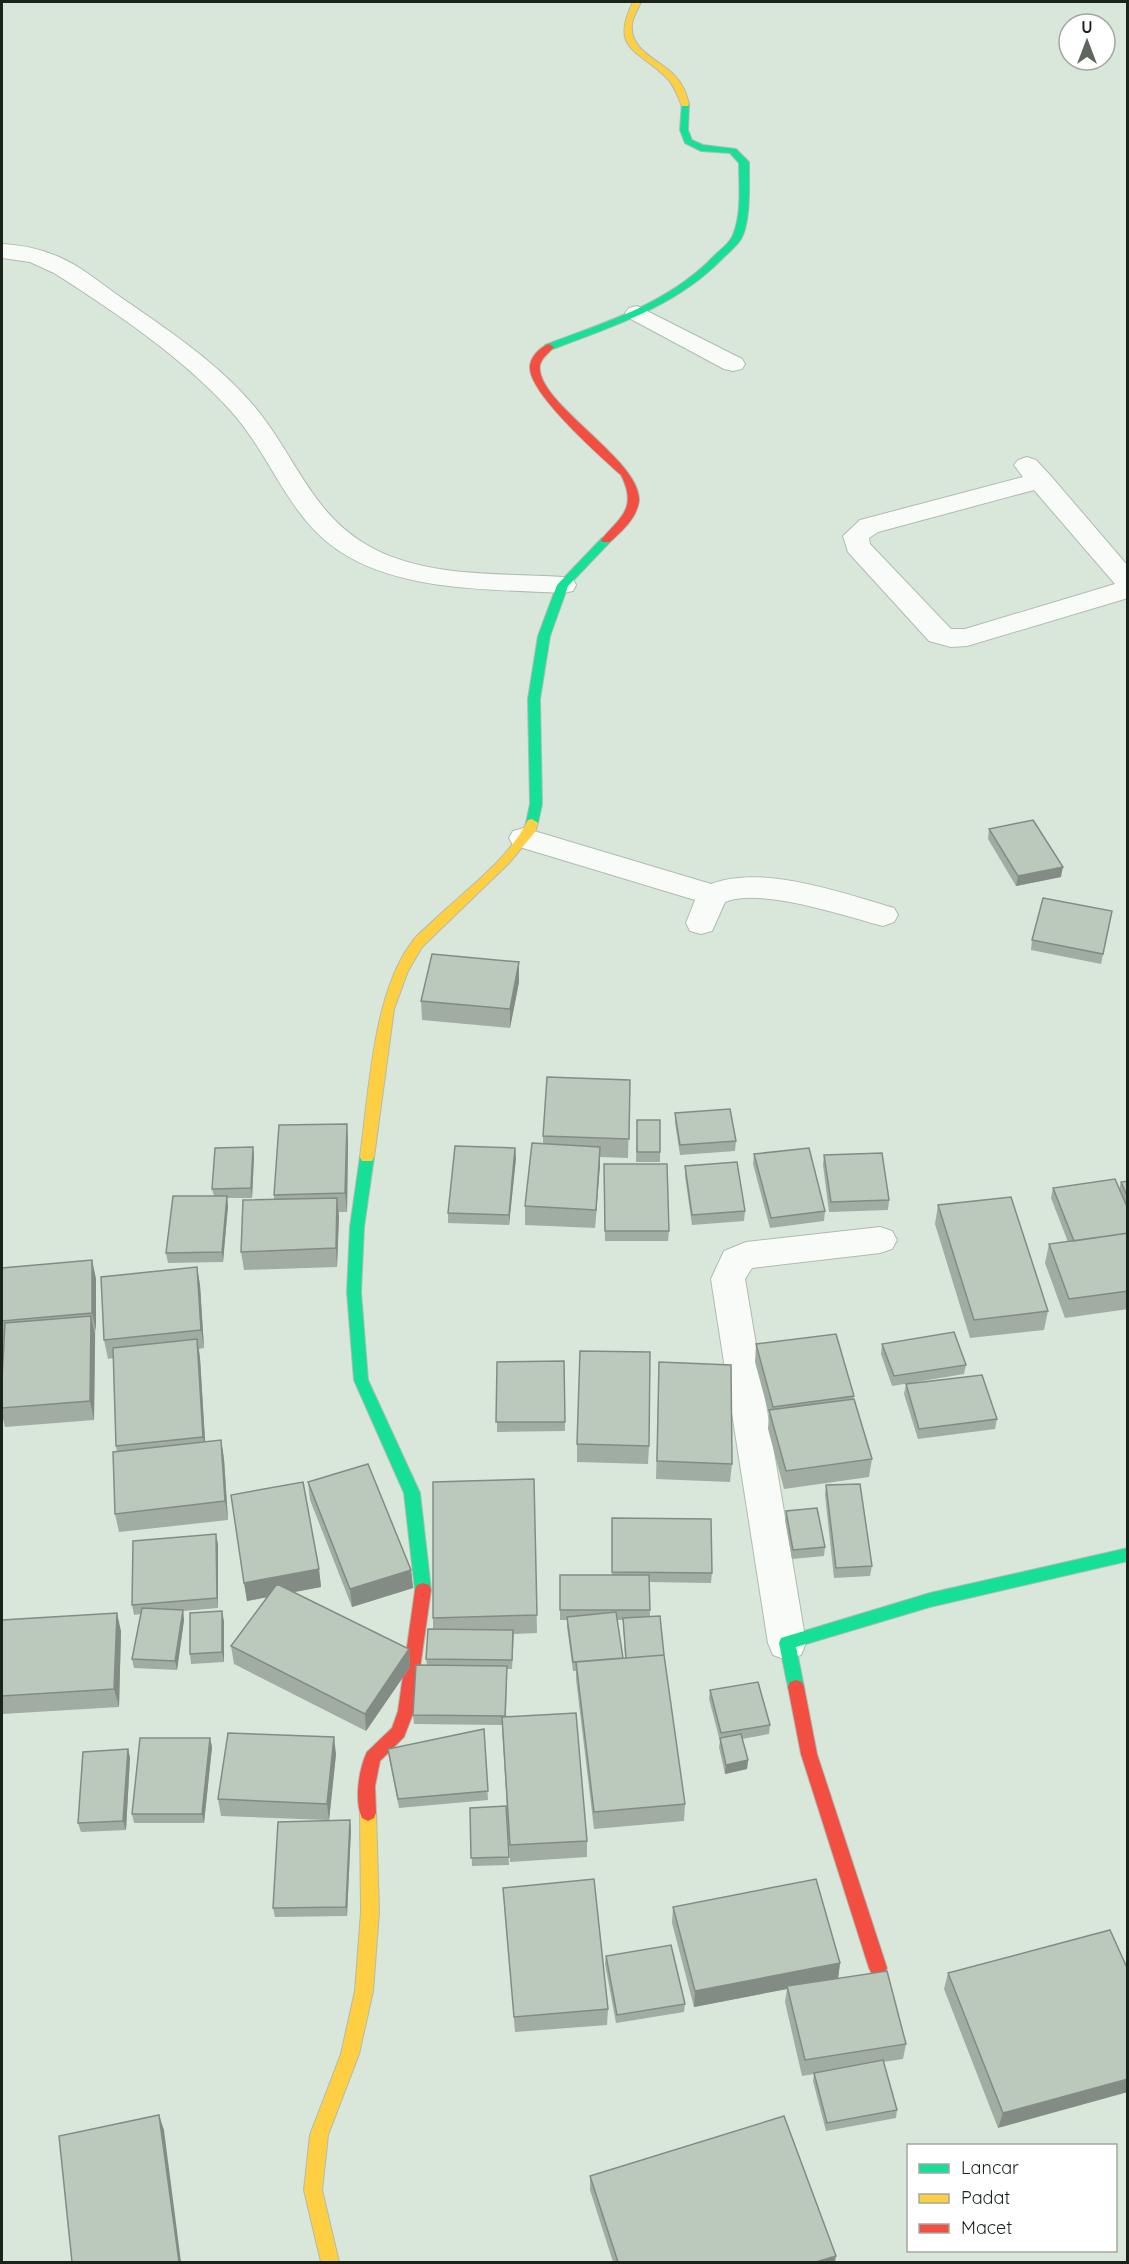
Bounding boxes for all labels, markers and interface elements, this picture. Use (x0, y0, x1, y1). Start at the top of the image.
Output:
north arrow (1057, 12, 1117, 72)
text: U (1081, 17, 1093, 37)
legend (907, 2144, 1117, 2252)
text: Lancar (961, 2156, 1019, 2179)
text: Padat (961, 2186, 1010, 2209)
text: Macet (961, 2216, 1012, 2239)

